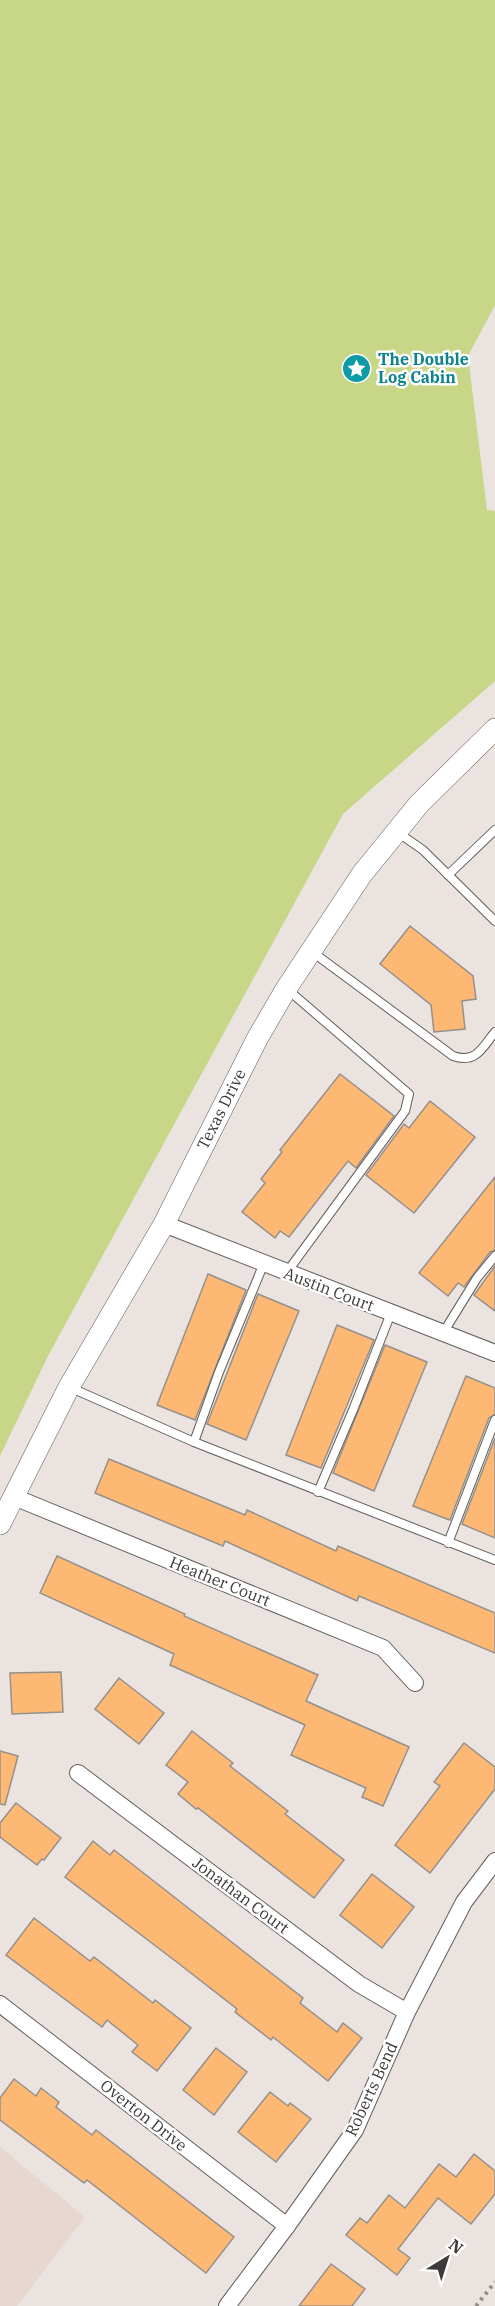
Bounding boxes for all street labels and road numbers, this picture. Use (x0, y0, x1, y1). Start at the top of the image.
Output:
street label: Texas Drive (192, 1065, 250, 1153)
street label: Austin Court (281, 1263, 377, 1315)
street label: Heather Court (167, 1552, 274, 1610)
street label: Jonathan Court (189, 1852, 293, 1938)
street label: Roberts Bend (340, 2039, 402, 2139)
street label: Overton Drive (97, 2075, 191, 2155)

